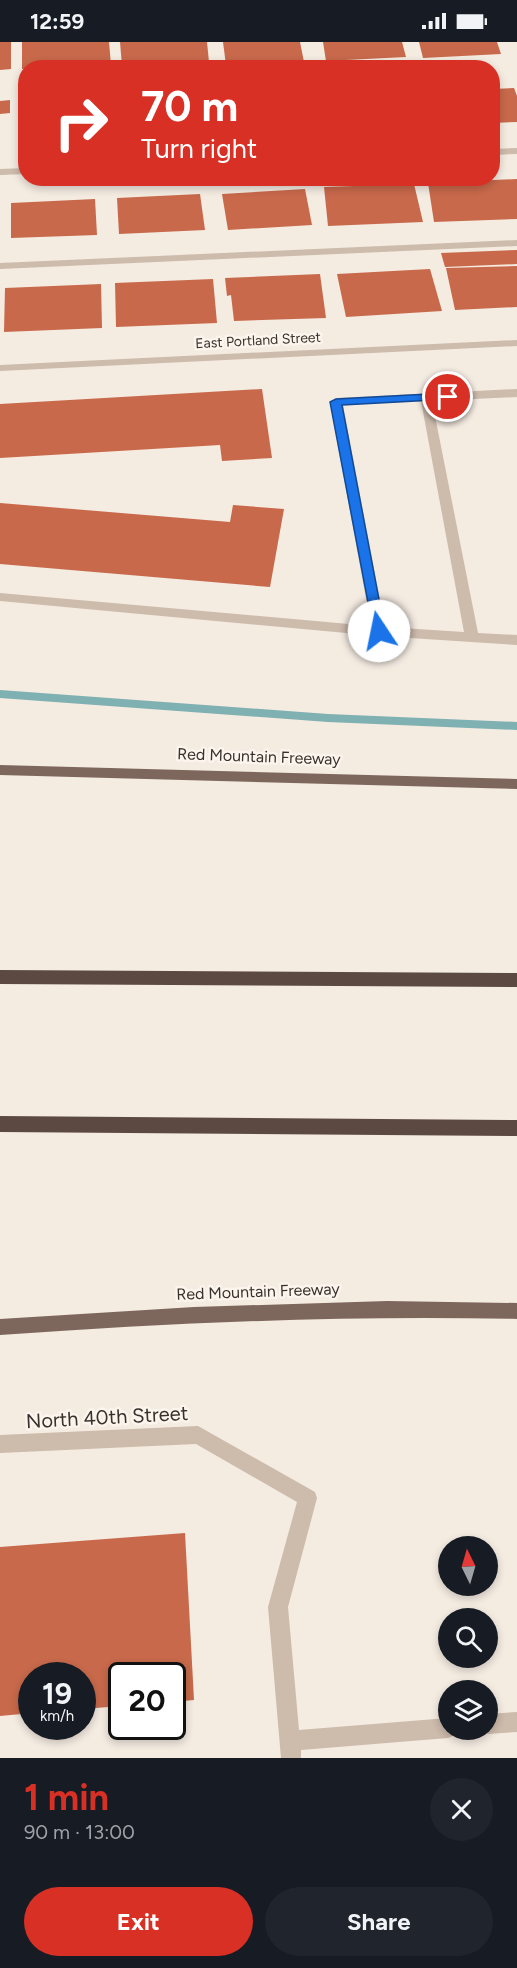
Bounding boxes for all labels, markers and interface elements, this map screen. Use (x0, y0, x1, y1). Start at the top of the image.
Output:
text: 12:59 (30, 8, 84, 35)
text: 70 m (141, 81, 238, 132)
icon: right (42, 84, 120, 162)
text: Turn right (141, 132, 257, 165)
street label: East Portland Street (195, 329, 321, 352)
pin (422, 371, 473, 422)
icon: arrive (431, 380, 464, 413)
position arrow (347, 599, 411, 663)
street label: Red Mountain Freeway (177, 744, 342, 769)
street label: Red Mountain Freeway (176, 1279, 341, 1304)
street label: North 40th Street (25, 1401, 189, 1433)
north arrow (438, 1536, 498, 1596)
map controls (438, 1536, 498, 1740)
button: search (438, 1608, 498, 1668)
speed limit sign: 20 (108, 1662, 186, 1740)
text: 19 (42, 1675, 72, 1712)
button: layers (438, 1680, 498, 1740)
text: km/h (40, 1707, 74, 1725)
text: 1 min (24, 1776, 109, 1819)
button: close (430, 1778, 493, 1841)
text: 90 m · 13:00 (24, 1820, 135, 1844)
button: Exit (24, 1887, 253, 1956)
button: Share (265, 1887, 493, 1956)

